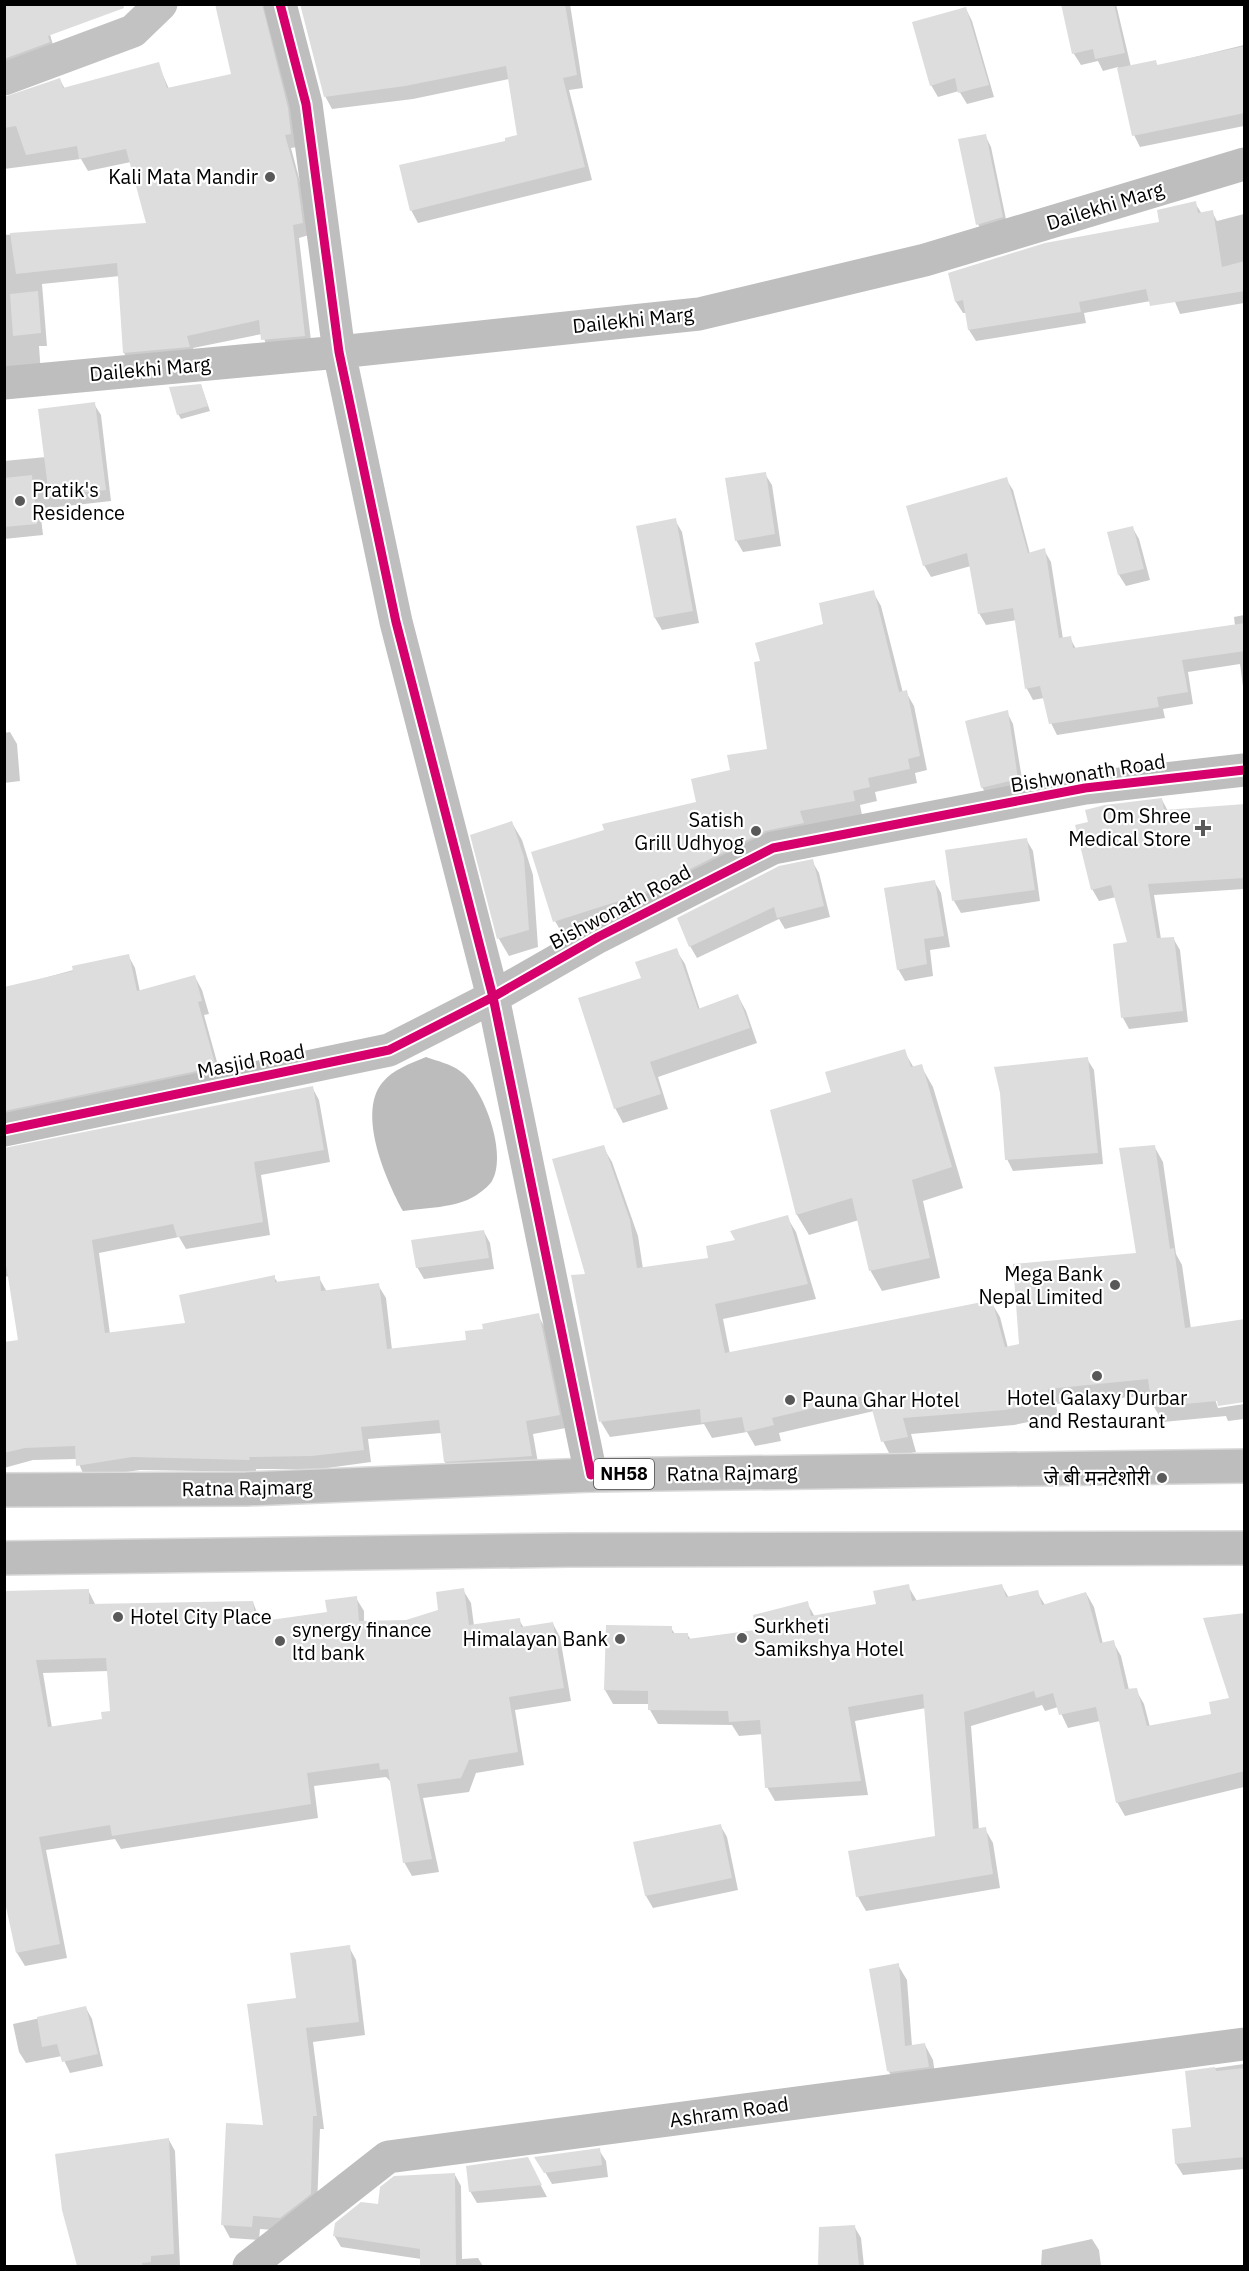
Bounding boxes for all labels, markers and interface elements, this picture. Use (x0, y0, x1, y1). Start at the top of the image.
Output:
place label: Kali Mata Mandir (108, 163, 258, 190)
marker: Kali Mata Mandir (263, 170, 277, 184)
street label: Dailekhi Marg (1043, 175, 1167, 236)
street label: Dailekhi Marg (571, 300, 695, 339)
street label: Dailekhi Marg (88, 350, 212, 387)
place label: Pratik's Residence (32, 476, 125, 526)
marker: Pratik's Residence (13, 494, 27, 508)
street label: Bishwonath Road (1008, 747, 1167, 798)
place label: Om Shree Medical Store (1068, 802, 1191, 852)
place label: Satish Grill Udhyog (634, 806, 744, 856)
marker: Om Shree Medical Store (1196, 821, 1210, 835)
marker: Satish Grill Udhyog (749, 824, 763, 838)
street label: Bishwonath Road (544, 858, 695, 955)
street label: Masjid Road (195, 1037, 307, 1084)
place label: Mega Bank Nepal Limited (978, 1260, 1103, 1310)
marker: Mega Bank Nepal Limited (1108, 1278, 1122, 1292)
marker: Hotel Galaxy Durbar and Restaurant (1090, 1369, 1104, 1383)
place label: Hotel Galaxy Durbar and Restaurant (1007, 1384, 1187, 1434)
place label: Pauna Ghar Hotel (802, 1386, 959, 1413)
marker: Pauna Ghar Hotel (783, 1393, 797, 1407)
street label: Ratna Rajmarg (666, 1458, 798, 1487)
road number: NH58 (594, 1459, 654, 1489)
place label: जे बी मनटेशोरी (1044, 1464, 1151, 1491)
marker: जे बी मनटेशोरी (1155, 1471, 1169, 1485)
street label: Ratna Rajmarg (181, 1473, 313, 1502)
place label: Hotel City Place (130, 1603, 272, 1630)
marker: Hotel City Place (111, 1610, 125, 1624)
place label: Surkheti Samikshya Hotel (754, 1612, 904, 1662)
place label: synergy finance ltd bank (292, 1616, 432, 1666)
place label: Himalayan Bank (463, 1625, 608, 1652)
marker: Surkheti Samikshya Hotel (735, 1631, 749, 1645)
marker: Himalayan Bank (613, 1632, 627, 1646)
marker: synergy finance ltd bank (273, 1634, 287, 1648)
street label: Ashram Road (668, 2090, 790, 2133)

